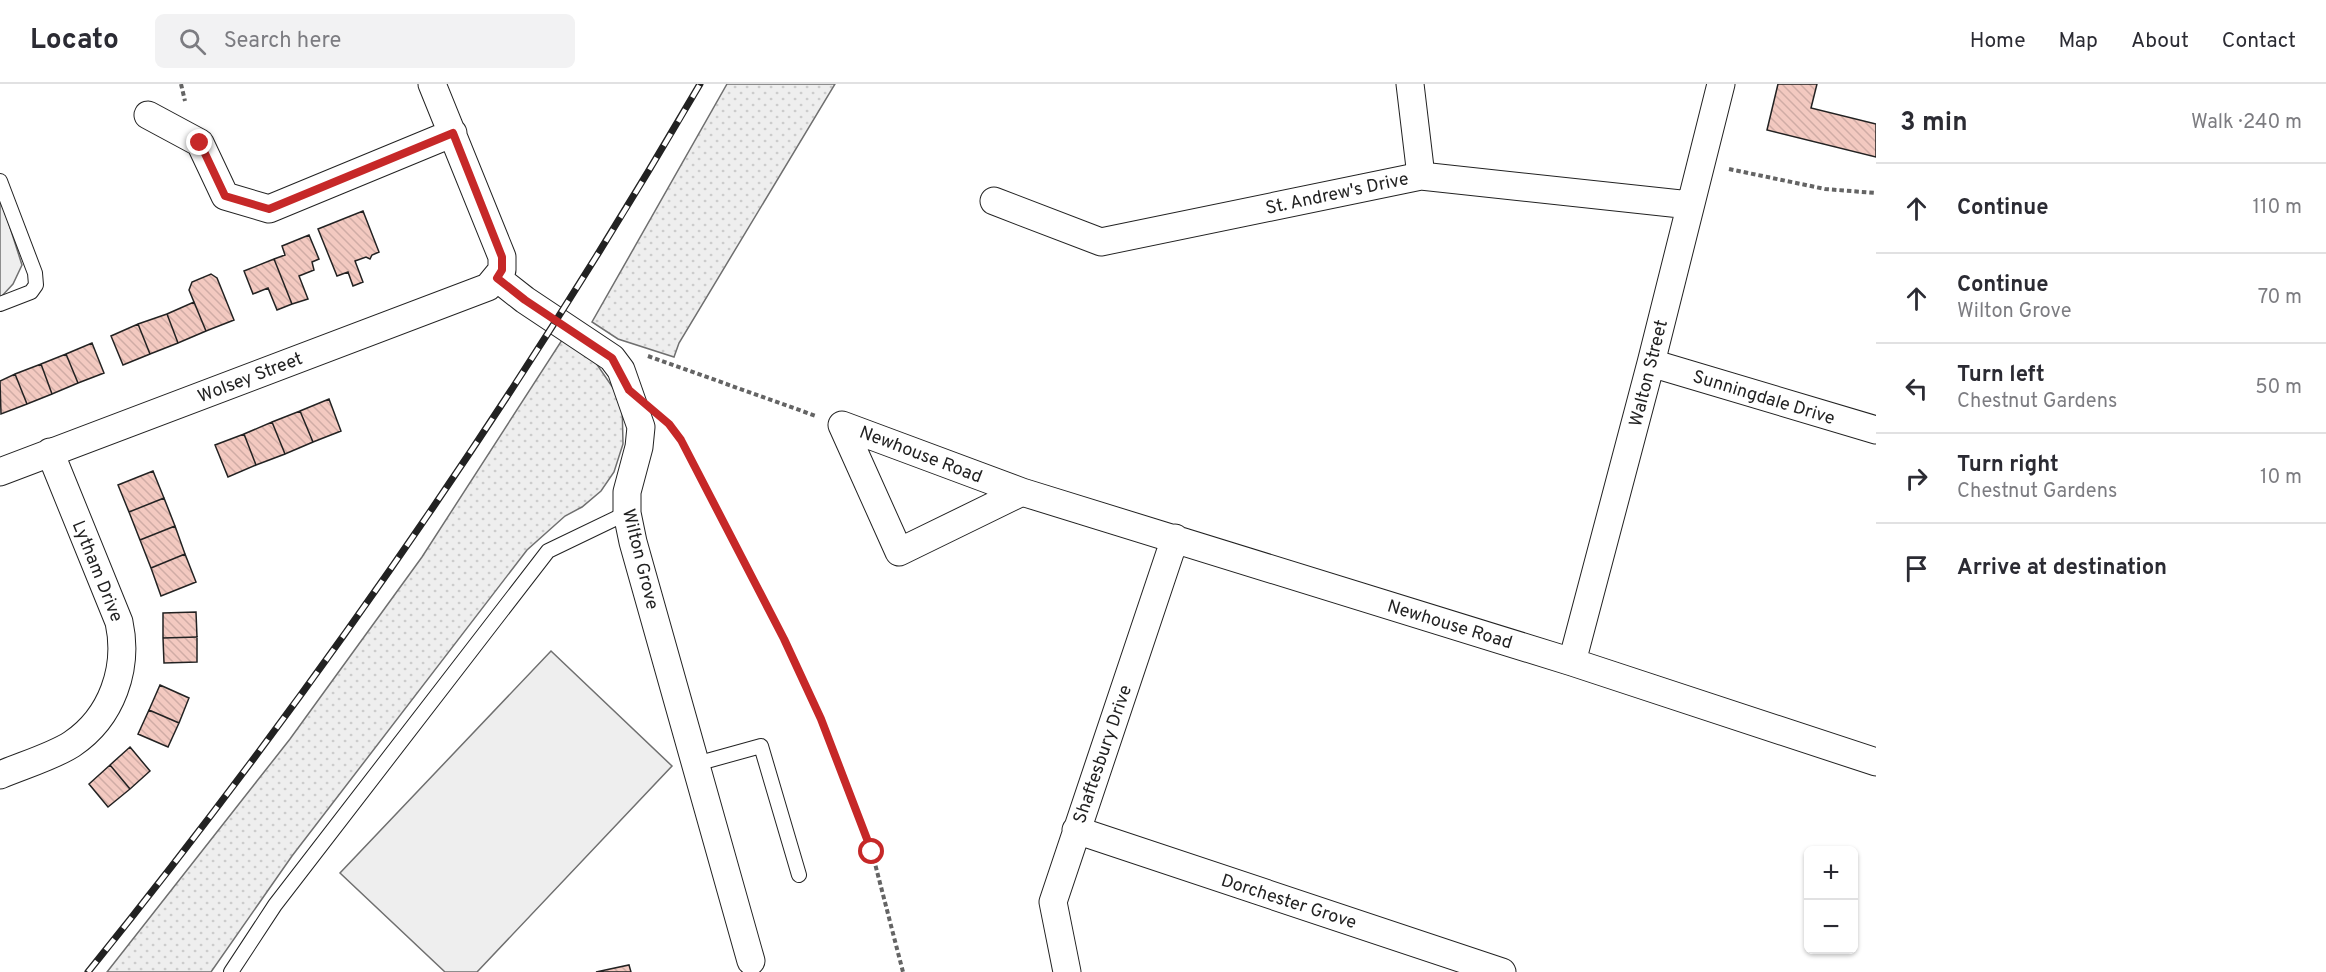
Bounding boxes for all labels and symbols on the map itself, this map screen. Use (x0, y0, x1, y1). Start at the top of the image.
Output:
route end (186, 129, 212, 155)
street label: St. Andrew's Drive (1264, 168, 1411, 221)
street label: Walton Street (1625, 318, 1674, 429)
street label: Wolsey Street (195, 348, 306, 409)
street label: Sunningdale Drive (1690, 366, 1837, 431)
street label: Newhouse Road (856, 421, 985, 489)
street label: Wilton Grove (616, 507, 663, 612)
street label: Lytham Drive (66, 517, 127, 626)
street label: Newhouse Road (1384, 595, 1515, 655)
street label: Shaftesbury Drive (1069, 682, 1138, 827)
route start (858, 838, 884, 864)
street label: Dorchester Grove (1218, 870, 1359, 935)

